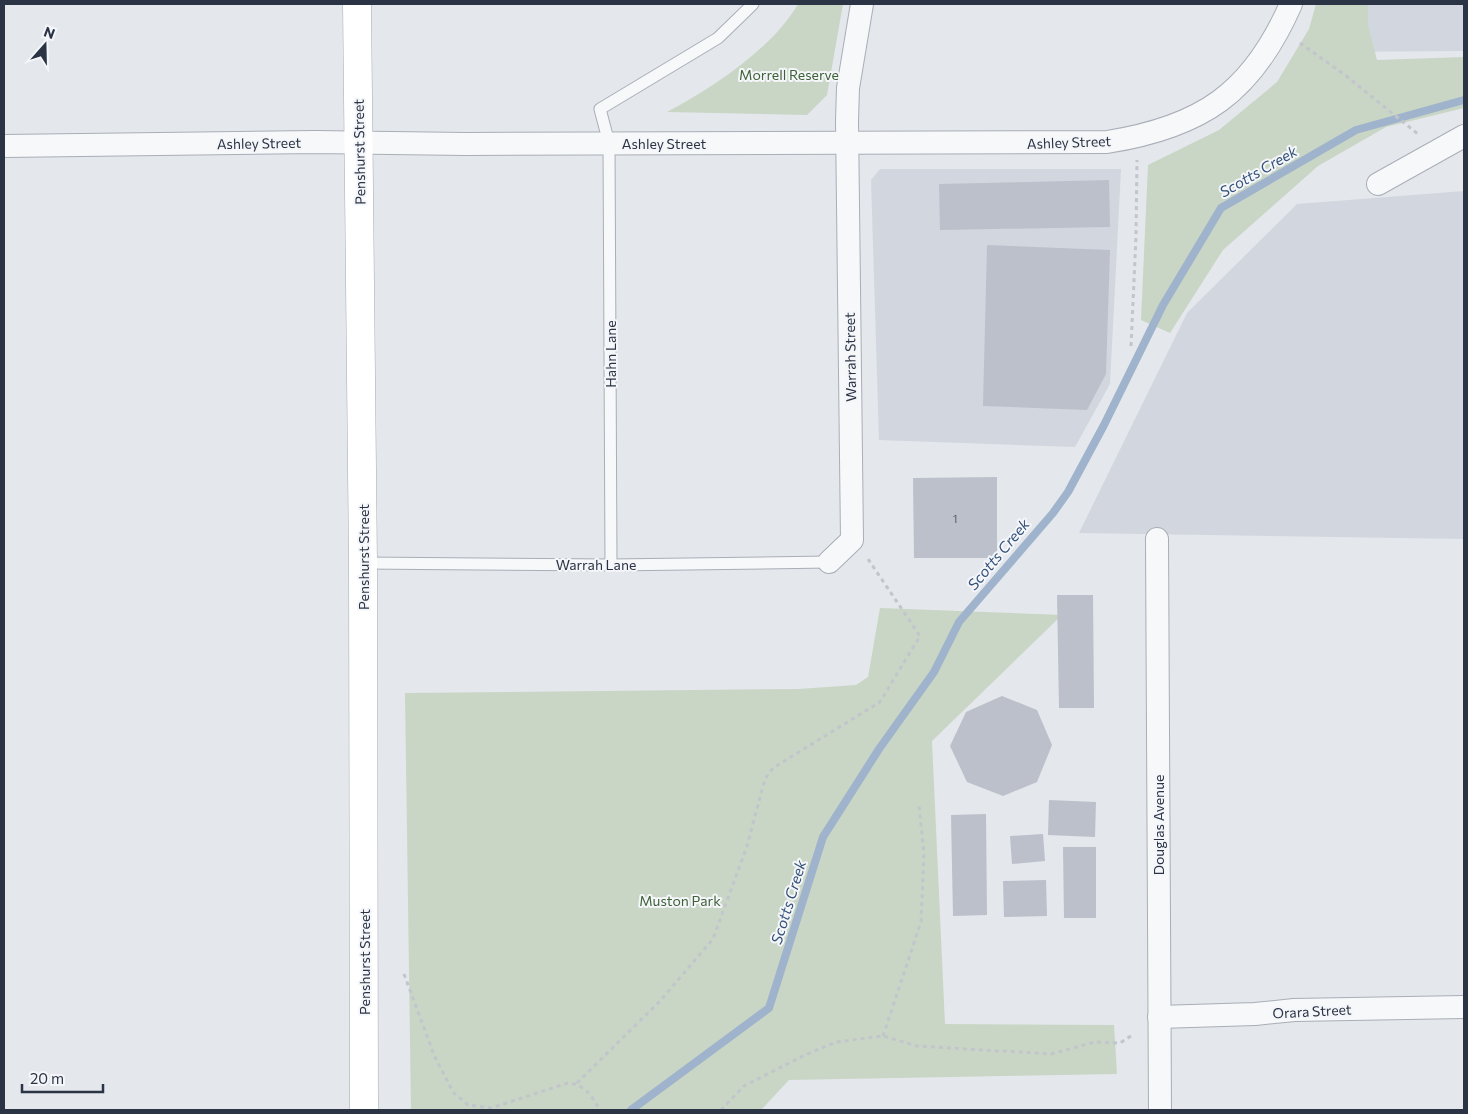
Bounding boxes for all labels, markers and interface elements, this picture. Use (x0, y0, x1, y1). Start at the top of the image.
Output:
north arrow (20, 20, 70, 70)
text: N (42, 23, 57, 42)
park label: Morrell Reserve (739, 66, 839, 83)
street label: Penshurst Street (350, 99, 368, 205)
street label: Ashley Street (1027, 132, 1112, 152)
street label: Ashley Street (217, 134, 302, 152)
street label: Ashley Street (622, 135, 706, 152)
water label: Scotts Creek (1216, 141, 1301, 201)
street label: Warrah Street (841, 312, 859, 402)
street label: Hahn Lane (602, 320, 619, 388)
street label: Penshurst Street (355, 504, 372, 610)
house number: 1 (953, 512, 957, 525)
water label: Scotts Creek (963, 514, 1033, 593)
street label: Warrah Lane (556, 556, 636, 573)
street label: Douglas Avenue (1150, 775, 1167, 875)
water label: Scotts Creek (767, 857, 810, 946)
park label: Muston Park (639, 892, 721, 909)
street label: Penshurst Street (356, 909, 373, 1015)
street label: Orara Street (1272, 1000, 1352, 1022)
scale bar (22, 1062, 104, 1094)
text: 20 m (30, 1069, 64, 1087)

